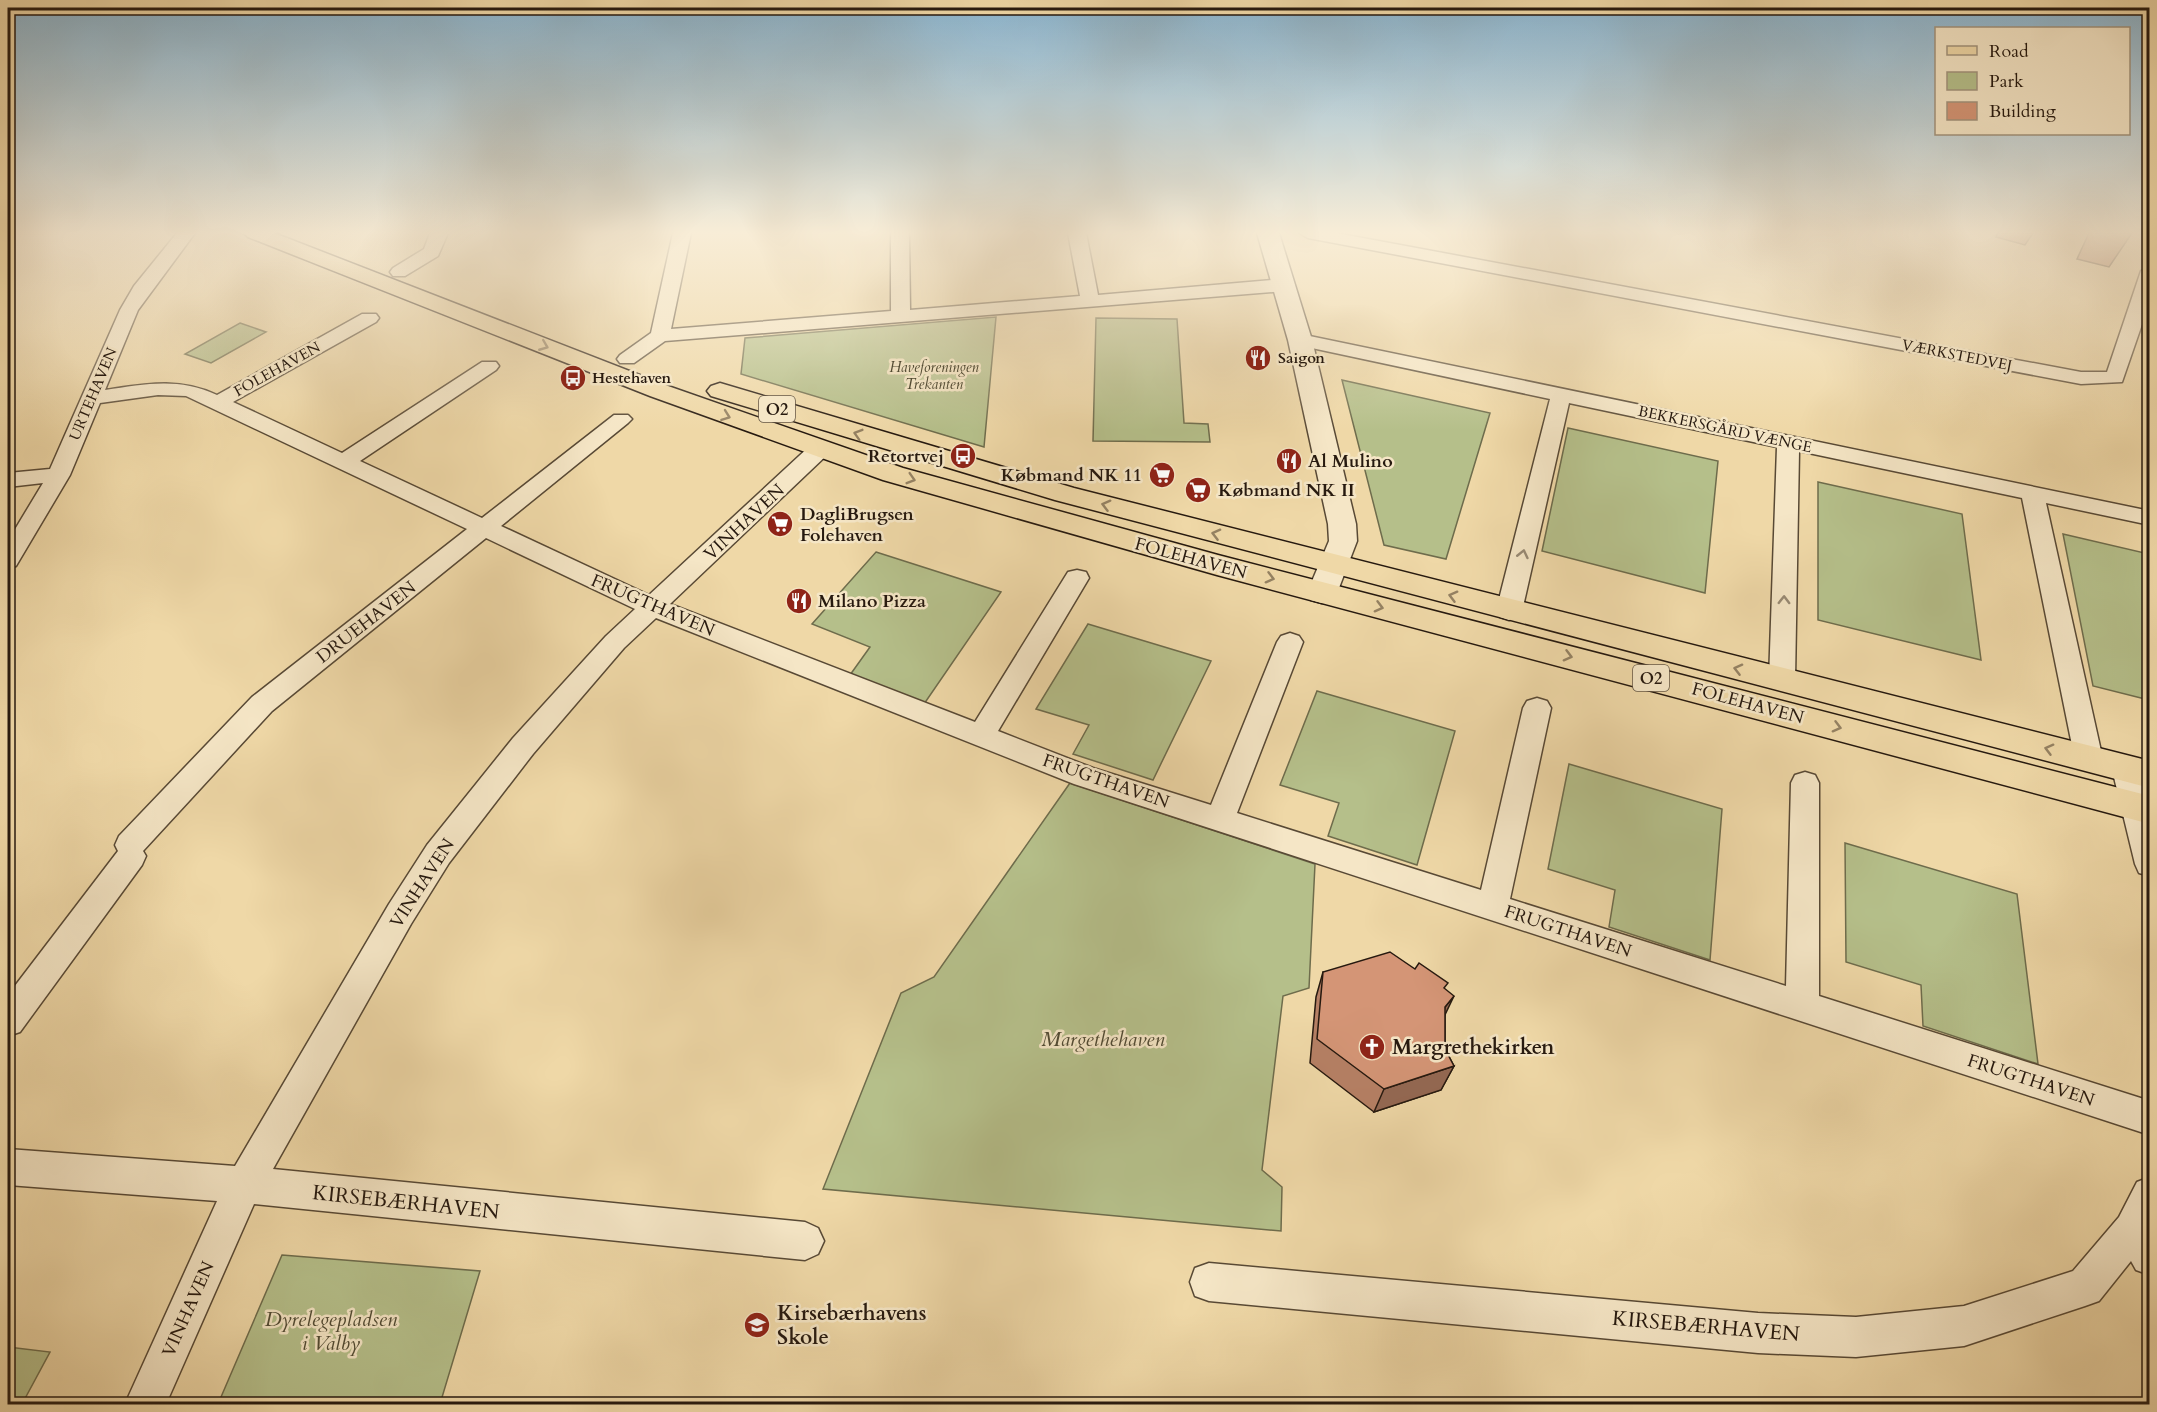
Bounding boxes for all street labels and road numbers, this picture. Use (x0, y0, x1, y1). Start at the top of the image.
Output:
street label: VÆRKSTEDVEJ (1900, 334, 2014, 376)
street label: FOLEHAVEN (230, 337, 324, 401)
street label: URTEHAVEN (64, 344, 122, 444)
road number: O2 (759, 396, 795, 422)
street label: BEKKERSGÅRD VÆNGE (1636, 401, 1814, 457)
street label: VINHAVEN (698, 478, 791, 566)
street label: FOLEHAVEN (1132, 531, 1250, 586)
street label: FRUGTHAVEN (587, 568, 719, 643)
street label: DRUEHAVEN (311, 575, 422, 669)
road number: O2 (1633, 665, 1669, 691)
street label: FOLEHAVEN (1689, 676, 1807, 731)
street label: FRUGTHAVEN (1039, 748, 1173, 815)
street label: VINHAVEN (384, 833, 461, 933)
street label: FRUGTHAVEN (1501, 899, 1635, 964)
street label: FRUGTHAVEN (1964, 1048, 2098, 1113)
street label: KIRSEBÆRHAVEN (311, 1178, 501, 1227)
street label: VINHAVEN (156, 1257, 221, 1361)
street label: KIRSEBÆRHAVEN (1611, 1304, 1801, 1349)

